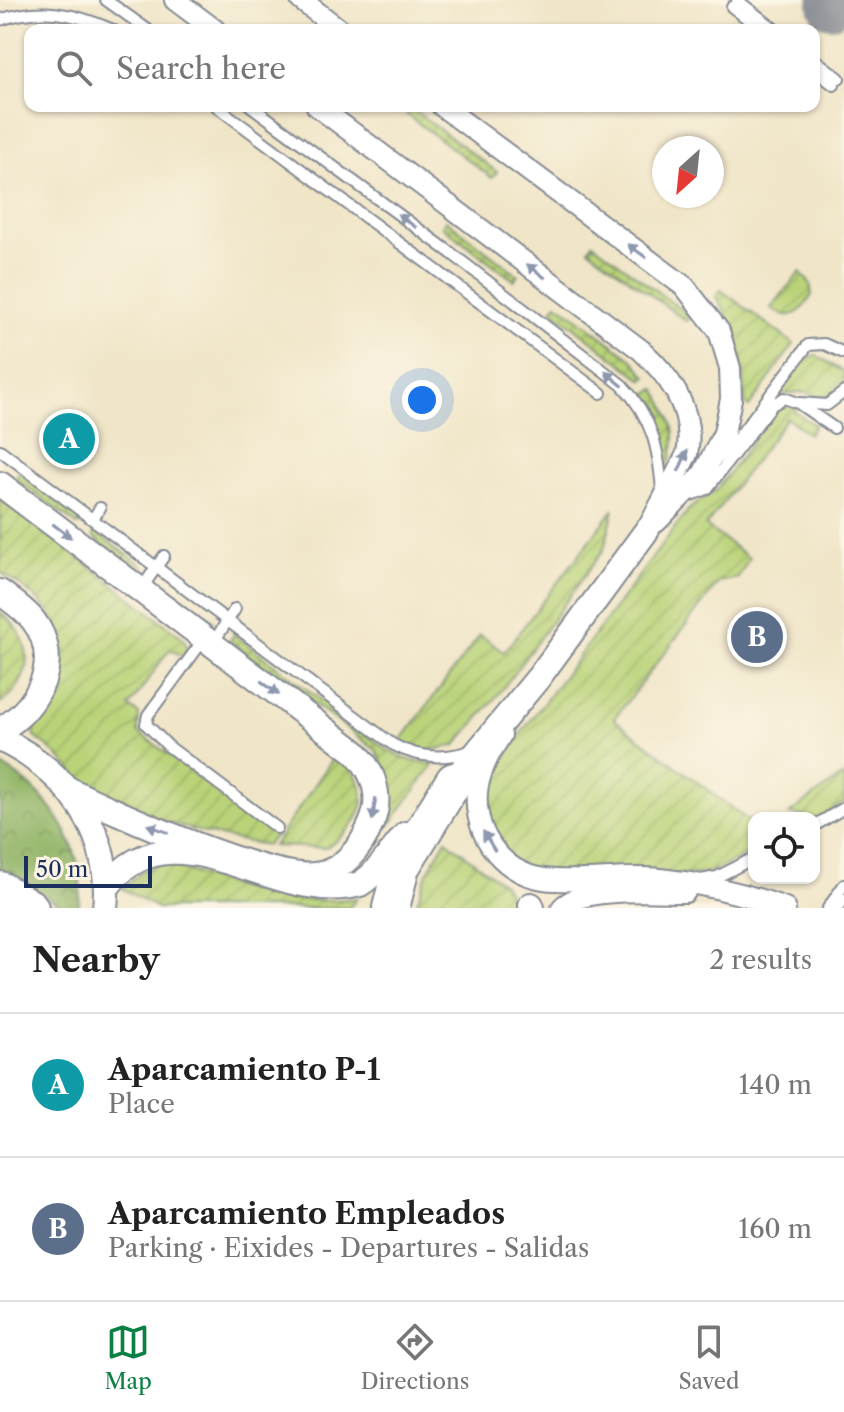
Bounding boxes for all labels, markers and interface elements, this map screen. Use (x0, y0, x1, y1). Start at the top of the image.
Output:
search box (24, 24, 820, 112)
icon: search (52, 46, 96, 90)
text: Search here (116, 50, 286, 87)
north arrow (652, 136, 724, 208)
one-way arrow (397, 213, 418, 229)
one-way arrow (627, 244, 647, 260)
one-way arrow (525, 263, 546, 279)
one-way arrow (604, 371, 624, 388)
your location (402, 380, 442, 420)
pin: A (43, 409, 95, 469)
one-way arrow (676, 450, 689, 473)
one-way arrow (51, 523, 73, 539)
pin: B (731, 607, 783, 667)
one-way arrow (259, 679, 280, 695)
one-way arrow (368, 797, 380, 822)
map controls (748, 812, 820, 884)
button: locate (748, 812, 820, 884)
one-way arrow (146, 822, 170, 835)
one-way arrow (482, 829, 497, 852)
scale bar (24, 852, 152, 888)
text: 50 m (36, 856, 88, 883)
text: Nearby (32, 939, 160, 981)
text: 2 results (709, 944, 812, 976)
text: Aparcamiento P-1 (108, 1051, 380, 1088)
text: A (48, 1069, 68, 1101)
text: 140 m (738, 1069, 812, 1101)
text: Place (108, 1088, 175, 1120)
text: Aparcamiento Empleados (108, 1195, 505, 1232)
text: B (48, 1213, 68, 1245)
text: 160 m (738, 1213, 812, 1245)
text: Parking · Eixides - Departures - Salidas (108, 1232, 589, 1264)
tab: Map (104, 1320, 152, 1395)
tab: Directions (361, 1320, 469, 1395)
tab: Saved (678, 1320, 739, 1395)

